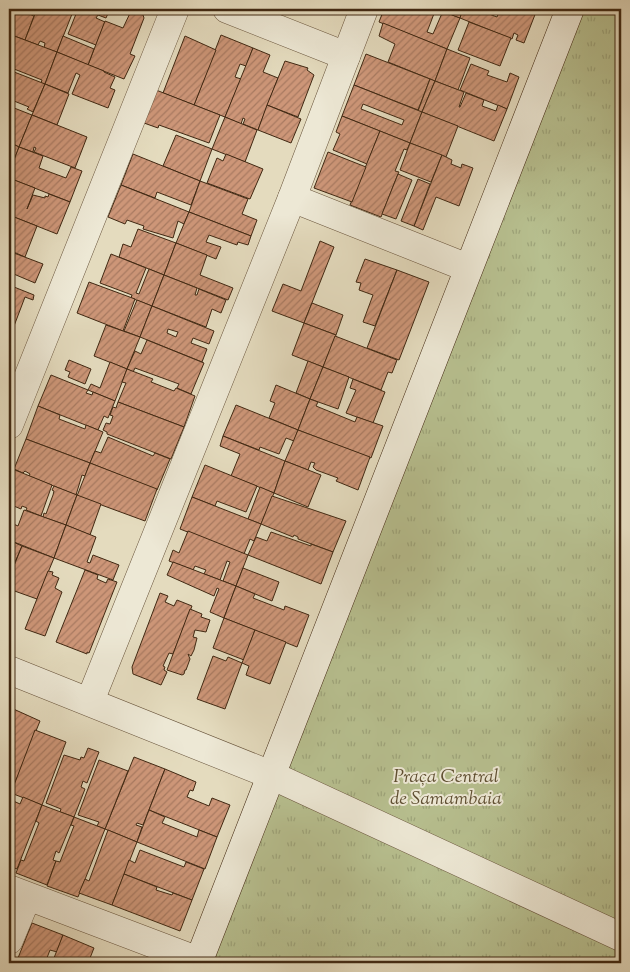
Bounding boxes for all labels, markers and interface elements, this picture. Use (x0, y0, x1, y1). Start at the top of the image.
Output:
park label: Praça Central de Samambaia (390, 764, 502, 813)

